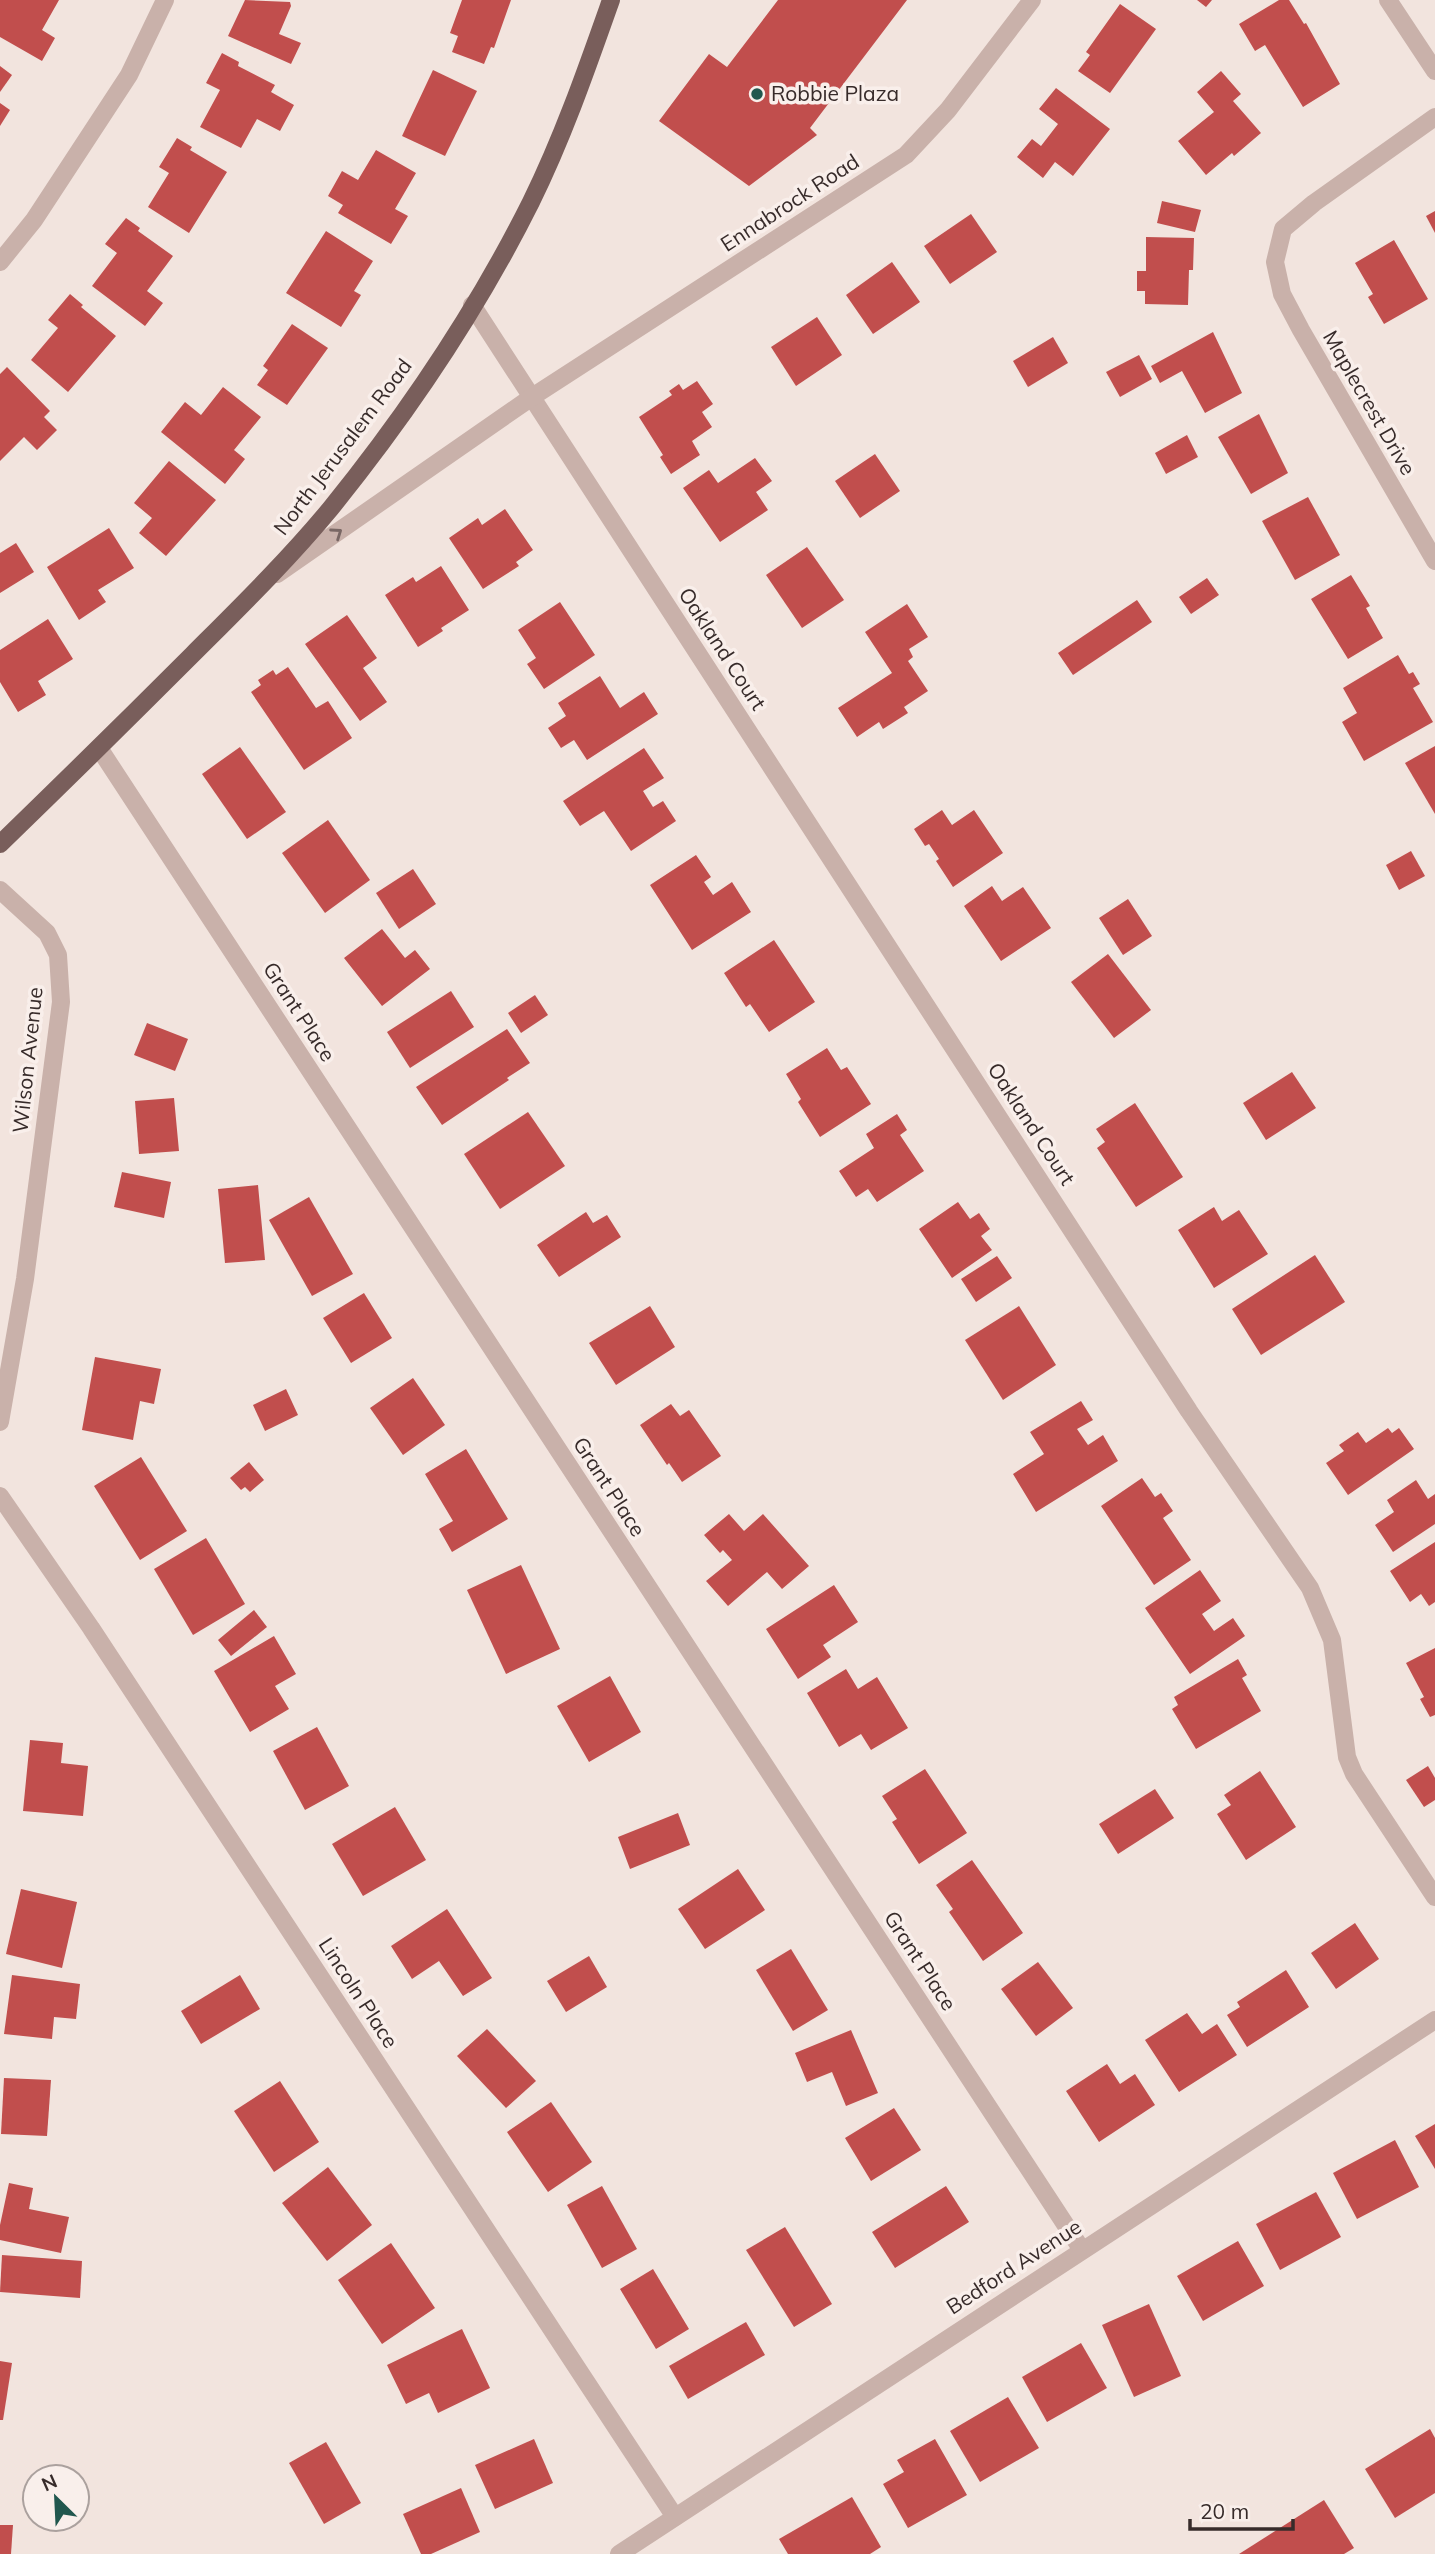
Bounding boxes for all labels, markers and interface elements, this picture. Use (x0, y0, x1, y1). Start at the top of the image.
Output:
place label: Robbie Plaza (771, 80, 899, 106)
marker: Robbie Plaza (749, 86, 765, 102)
street label: Ennabrock Road (715, 148, 864, 257)
street label: Maplecrest Drive (1318, 325, 1422, 480)
street label: North Jerusalem Road (267, 353, 417, 540)
one-way arrow (329, 529, 342, 541)
street label: Oakland Court (674, 582, 772, 715)
street label: Grant Place (258, 957, 342, 1066)
street label: Wilson Avenue (6, 986, 48, 1134)
street label: Oakland Court (983, 1057, 1081, 1190)
street label: Grant Place (568, 1432, 652, 1541)
street label: Grant Place (879, 1906, 963, 2015)
street label: Lincoln Place (313, 1932, 404, 2053)
street label: Bedford Avenue (941, 2213, 1086, 2319)
north arrow (21, 2463, 91, 2533)
text: N (38, 2469, 61, 2496)
scale bar (1190, 2488, 1293, 2532)
text: 20 m (1200, 2498, 1249, 2524)

